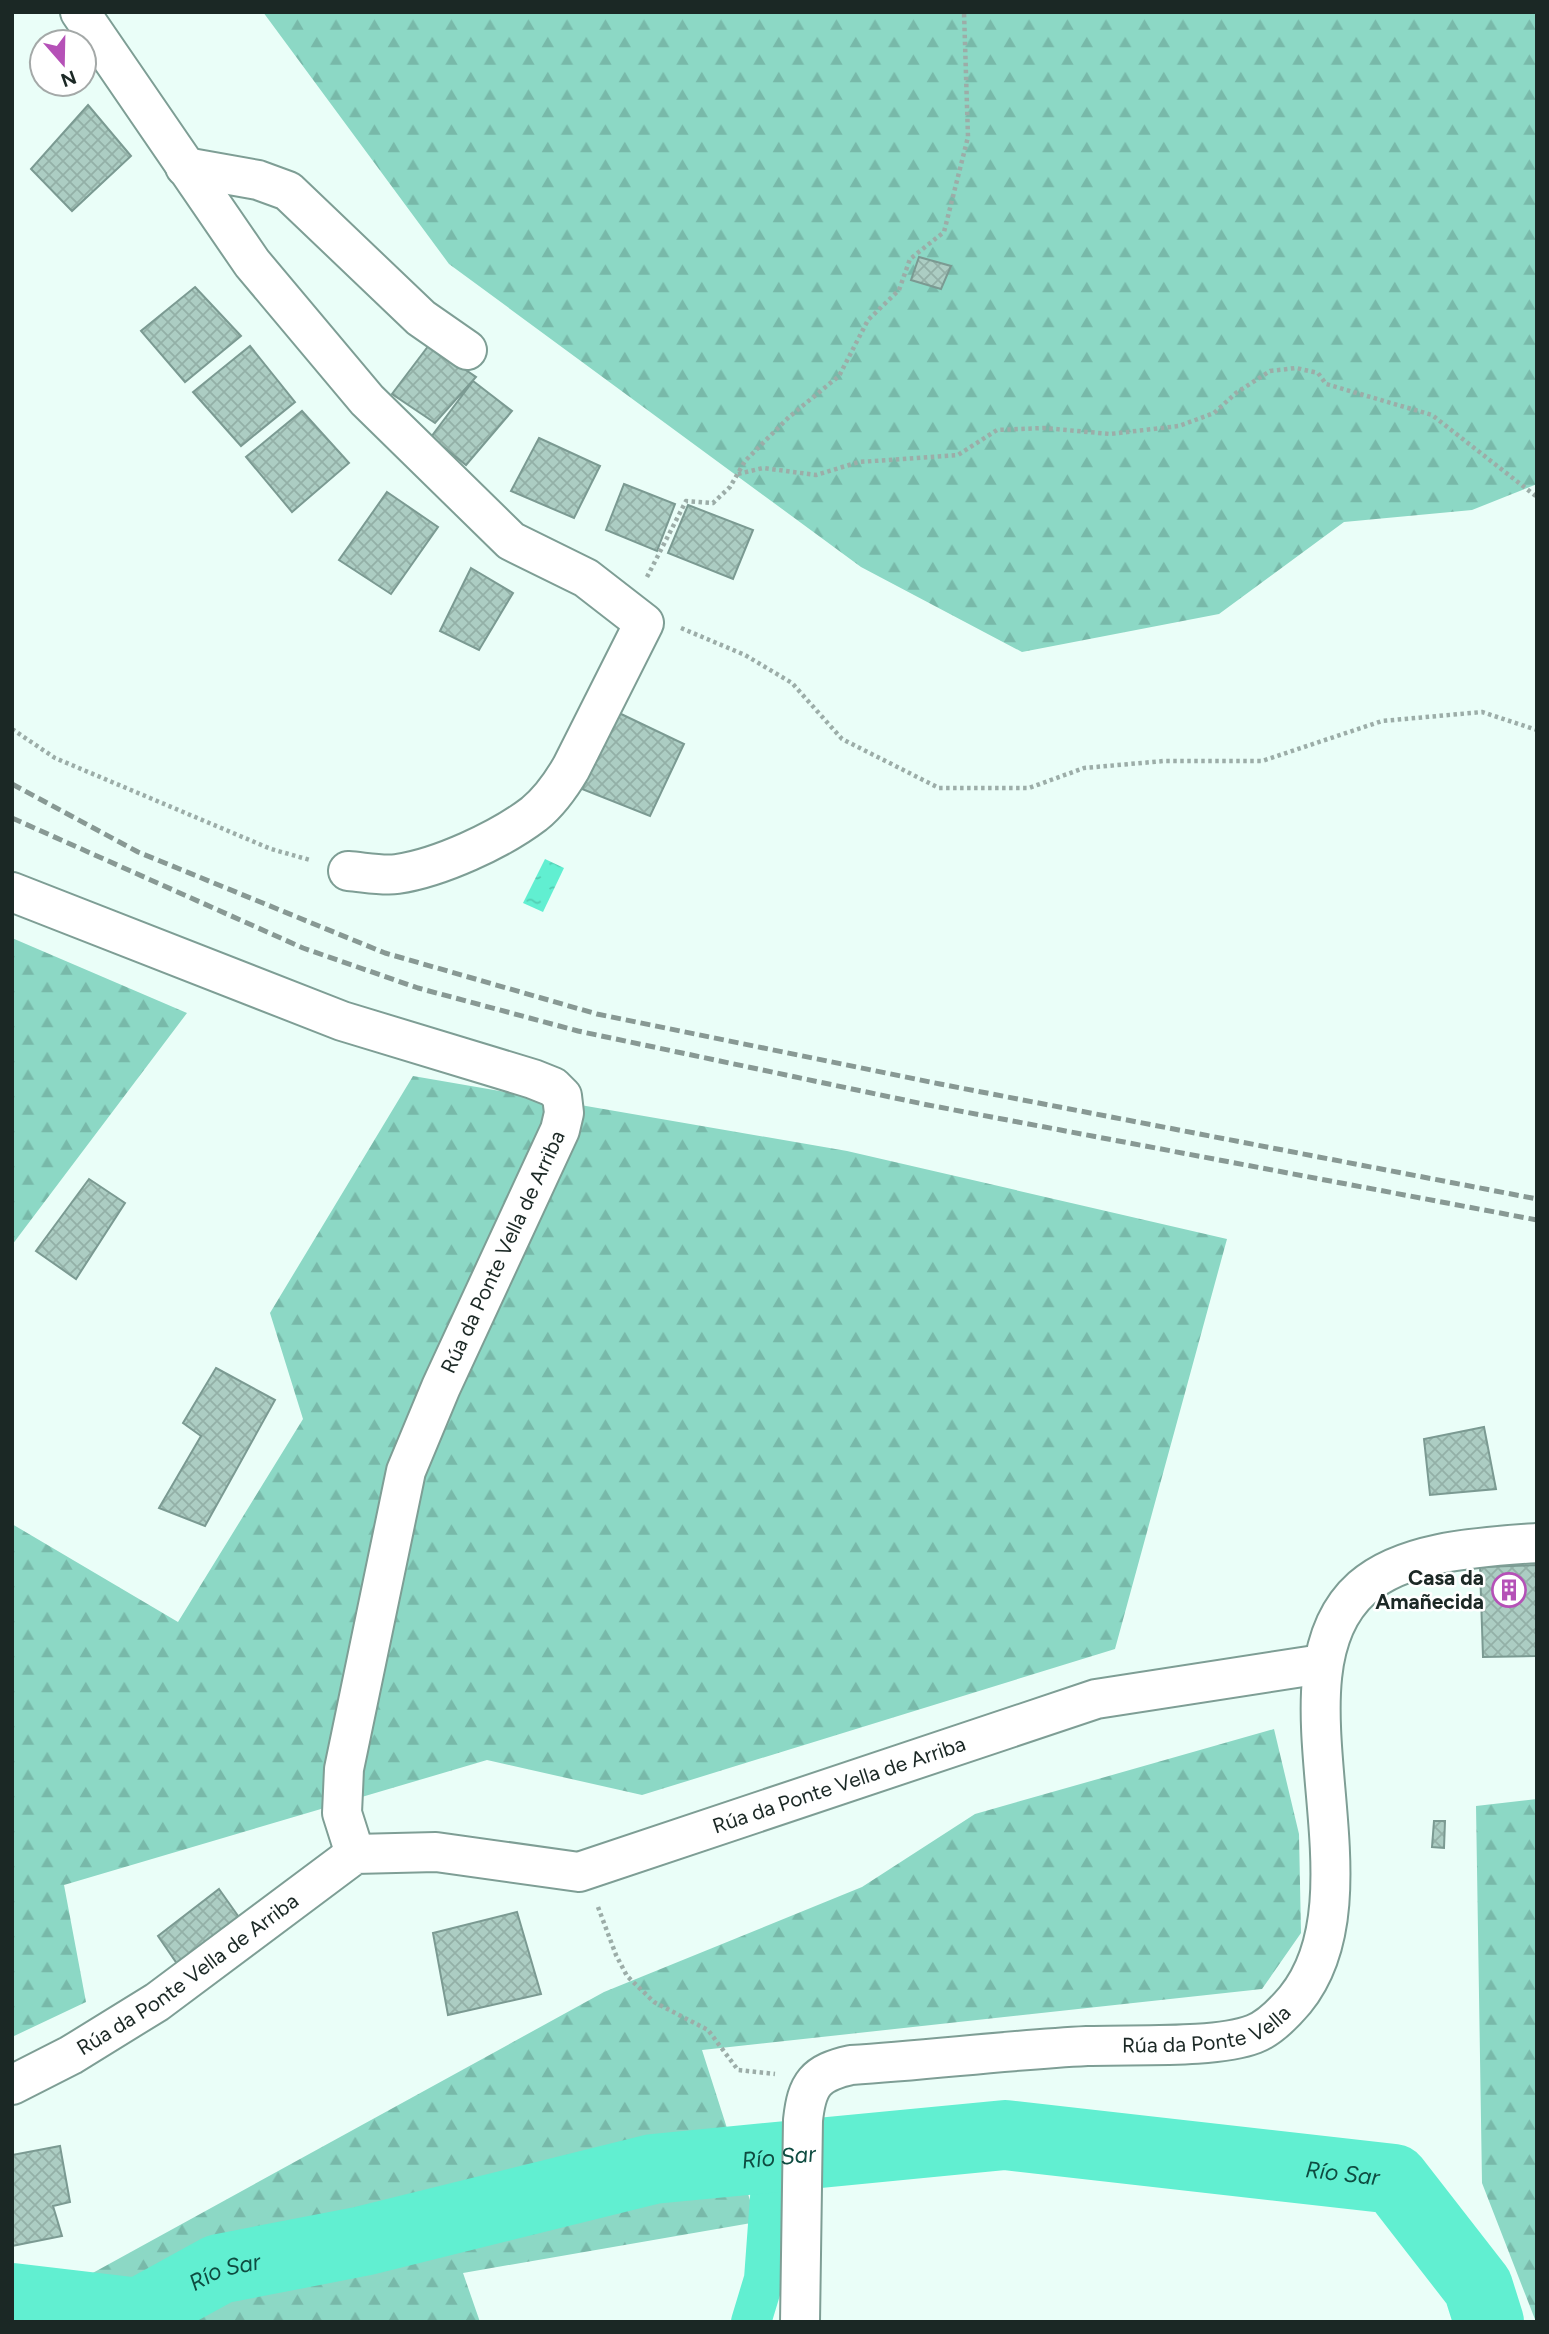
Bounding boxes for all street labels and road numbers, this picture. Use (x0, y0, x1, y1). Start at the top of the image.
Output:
street label: Rúa da Ponte Vella de Arriba (435, 1126, 570, 1377)
street label: Rúa da Ponte Vella de Arriba (709, 1731, 968, 1838)
street label: Rúa da Ponte Vella de Arriba (72, 1888, 303, 2060)
street label: Rúa da Ponte Vella (1122, 2000, 1296, 2057)

